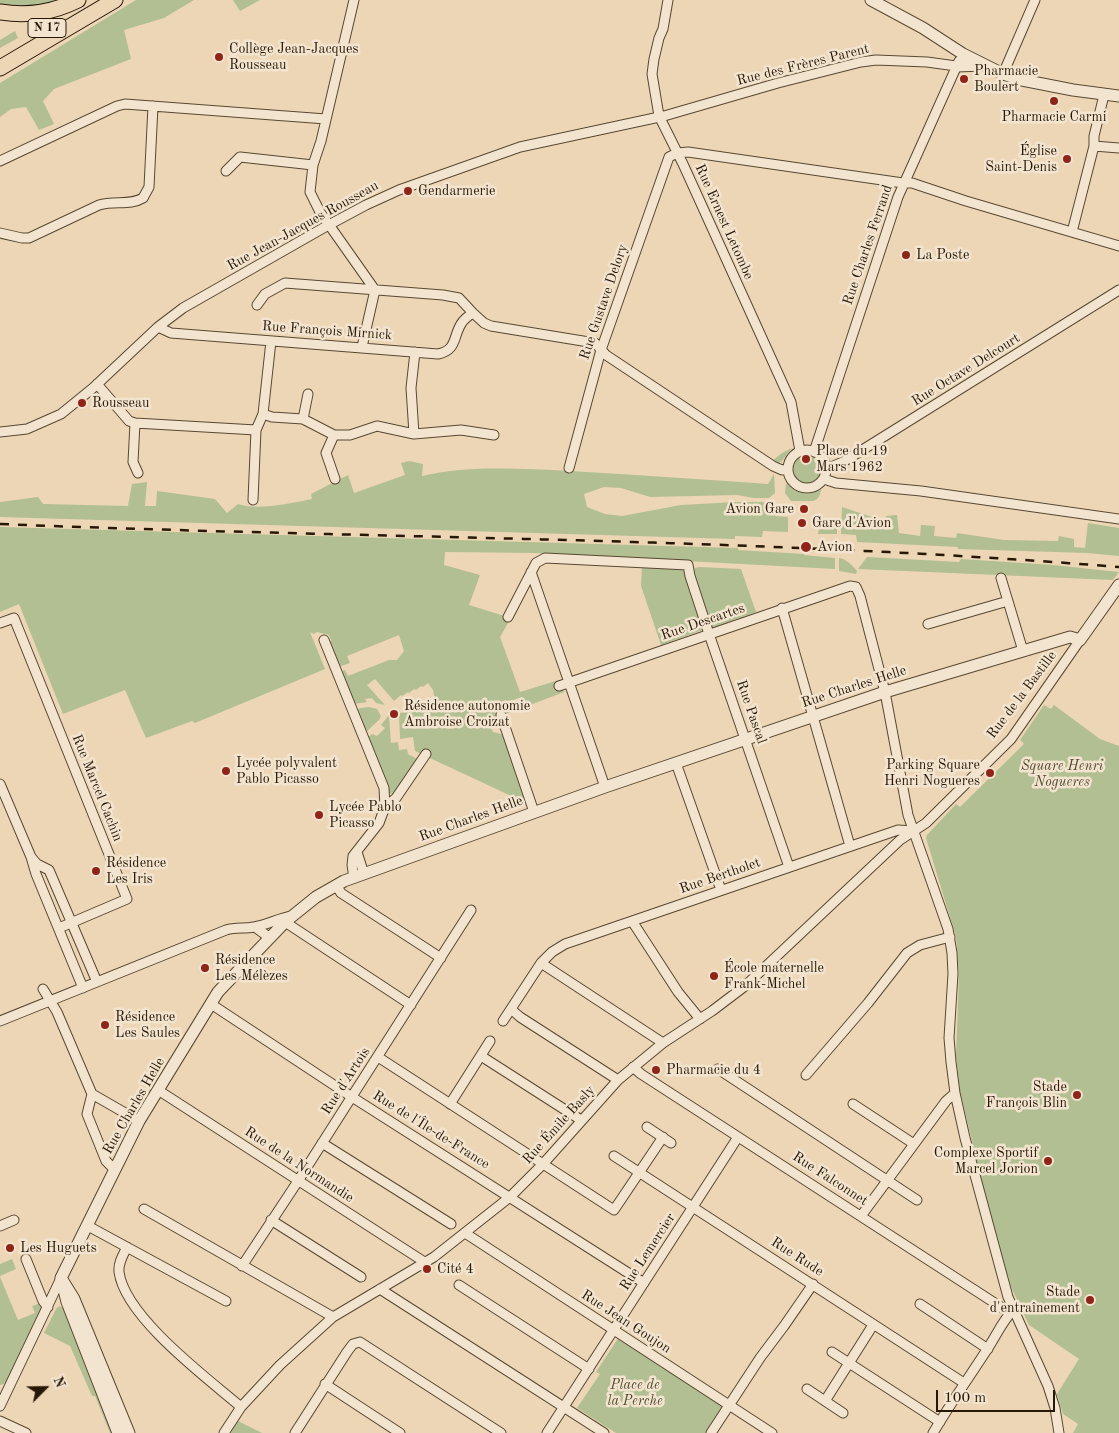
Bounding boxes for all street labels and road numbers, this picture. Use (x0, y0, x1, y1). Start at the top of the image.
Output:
road number: N 17 (28, 18, 66, 38)
street label: Rue des Frères Parent (735, 40, 871, 90)
street label: Rue Ernest Letombe (691, 162, 757, 282)
street label: Rue Jean-Jacques Rousseau (224, 177, 382, 275)
street label: Rue Charles Ferrand (840, 183, 896, 307)
street label: Rue Gustave Delory (576, 242, 632, 362)
street label: Rue François Mirnick (261, 318, 393, 344)
street label: Rue Octave Delcourt (909, 330, 1023, 410)
street label: Rue Descartes (659, 600, 747, 644)
street label: Rue de la Bastille (984, 648, 1060, 742)
street label: Rue Charles Helle (799, 662, 909, 712)
street label: Rue Pascal (732, 678, 770, 746)
street label: Rue Marcel Cachin (68, 732, 126, 844)
street label: Rue Charles Helle (417, 792, 525, 846)
street label: Rue Bertholet (677, 854, 763, 898)
street label: Rue d'Artois (318, 1044, 374, 1118)
street label: Rue Charles Helle (99, 1055, 169, 1157)
street label: Rue Émile Basly (519, 1082, 599, 1168)
street label: Rue de l'Île-de-France (369, 1087, 493, 1173)
street label: Rue de la Normandie (241, 1123, 357, 1207)
street label: Rue Falconnet (789, 1148, 871, 1210)
street label: Rue Lemercier (617, 1210, 679, 1294)
street label: Rue Rude (768, 1234, 826, 1280)
street label: Rue Jean Goujon (578, 1287, 674, 1357)

